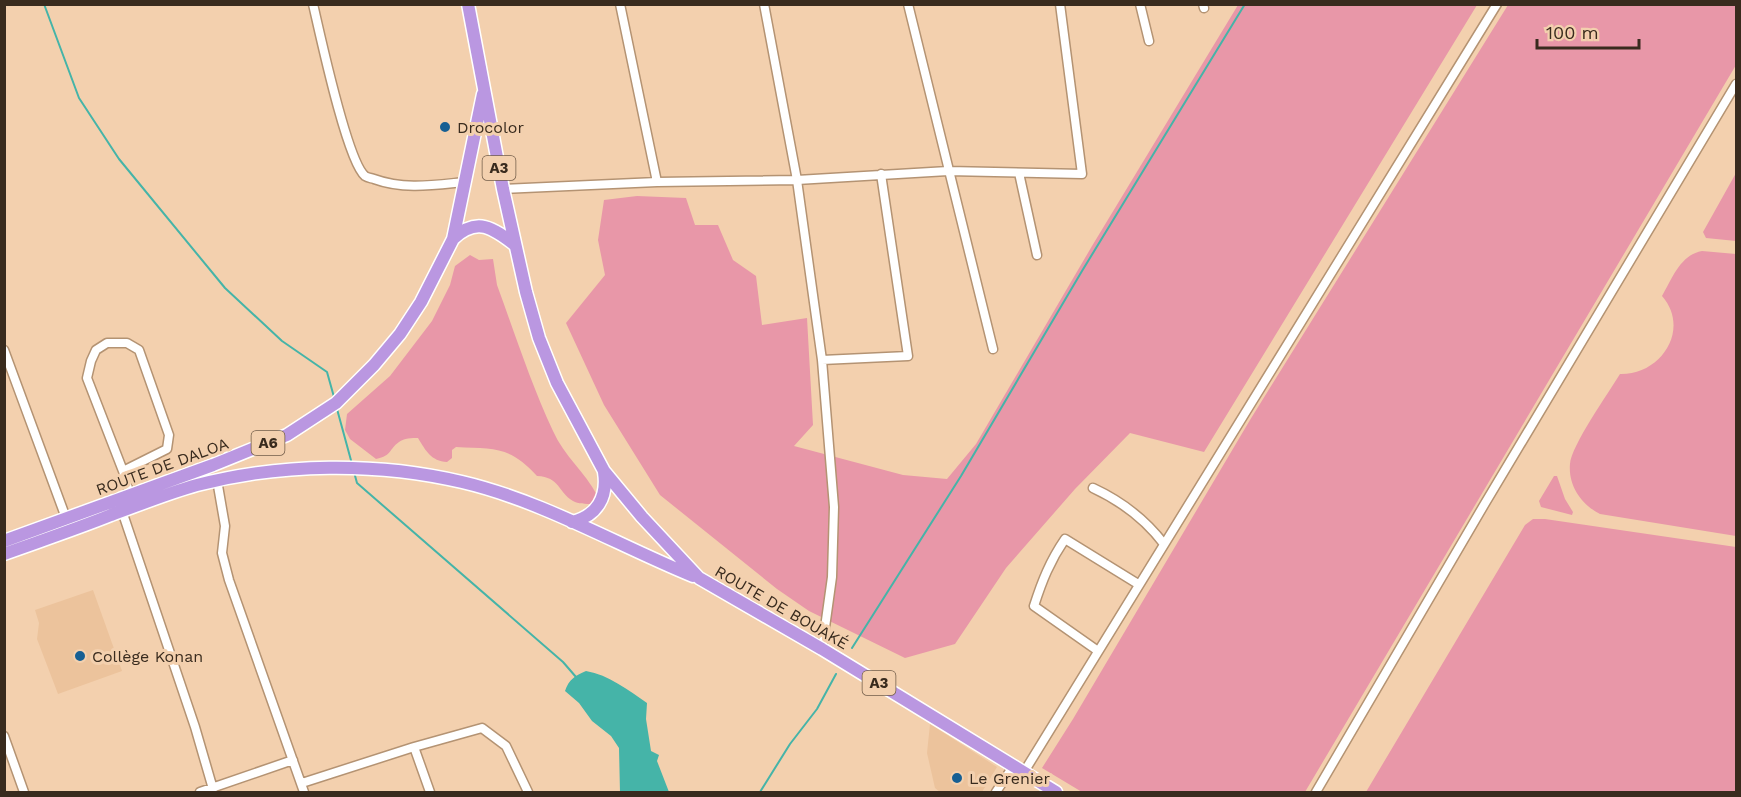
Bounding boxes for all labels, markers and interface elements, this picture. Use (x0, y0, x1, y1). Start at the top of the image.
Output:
scale bar (1537, 12, 1639, 50)
text: 100 m (1546, 22, 1599, 43)
place label: Drocolor (457, 118, 524, 137)
marker: Drocolor (438, 120, 452, 134)
road number: A3 (482, 156, 516, 180)
road number: A6 (252, 431, 284, 455)
street label: ROUTE DE DALOA (93, 434, 231, 499)
street label: ROUTE DE BOUAKÉ (712, 561, 852, 653)
place label: Collège Konan (92, 647, 203, 666)
marker: Collège Konan (73, 649, 87, 663)
road number: A3 (862, 671, 896, 695)
place label: Le Grenier (969, 769, 1050, 788)
marker: Le Grenier (950, 771, 964, 785)

